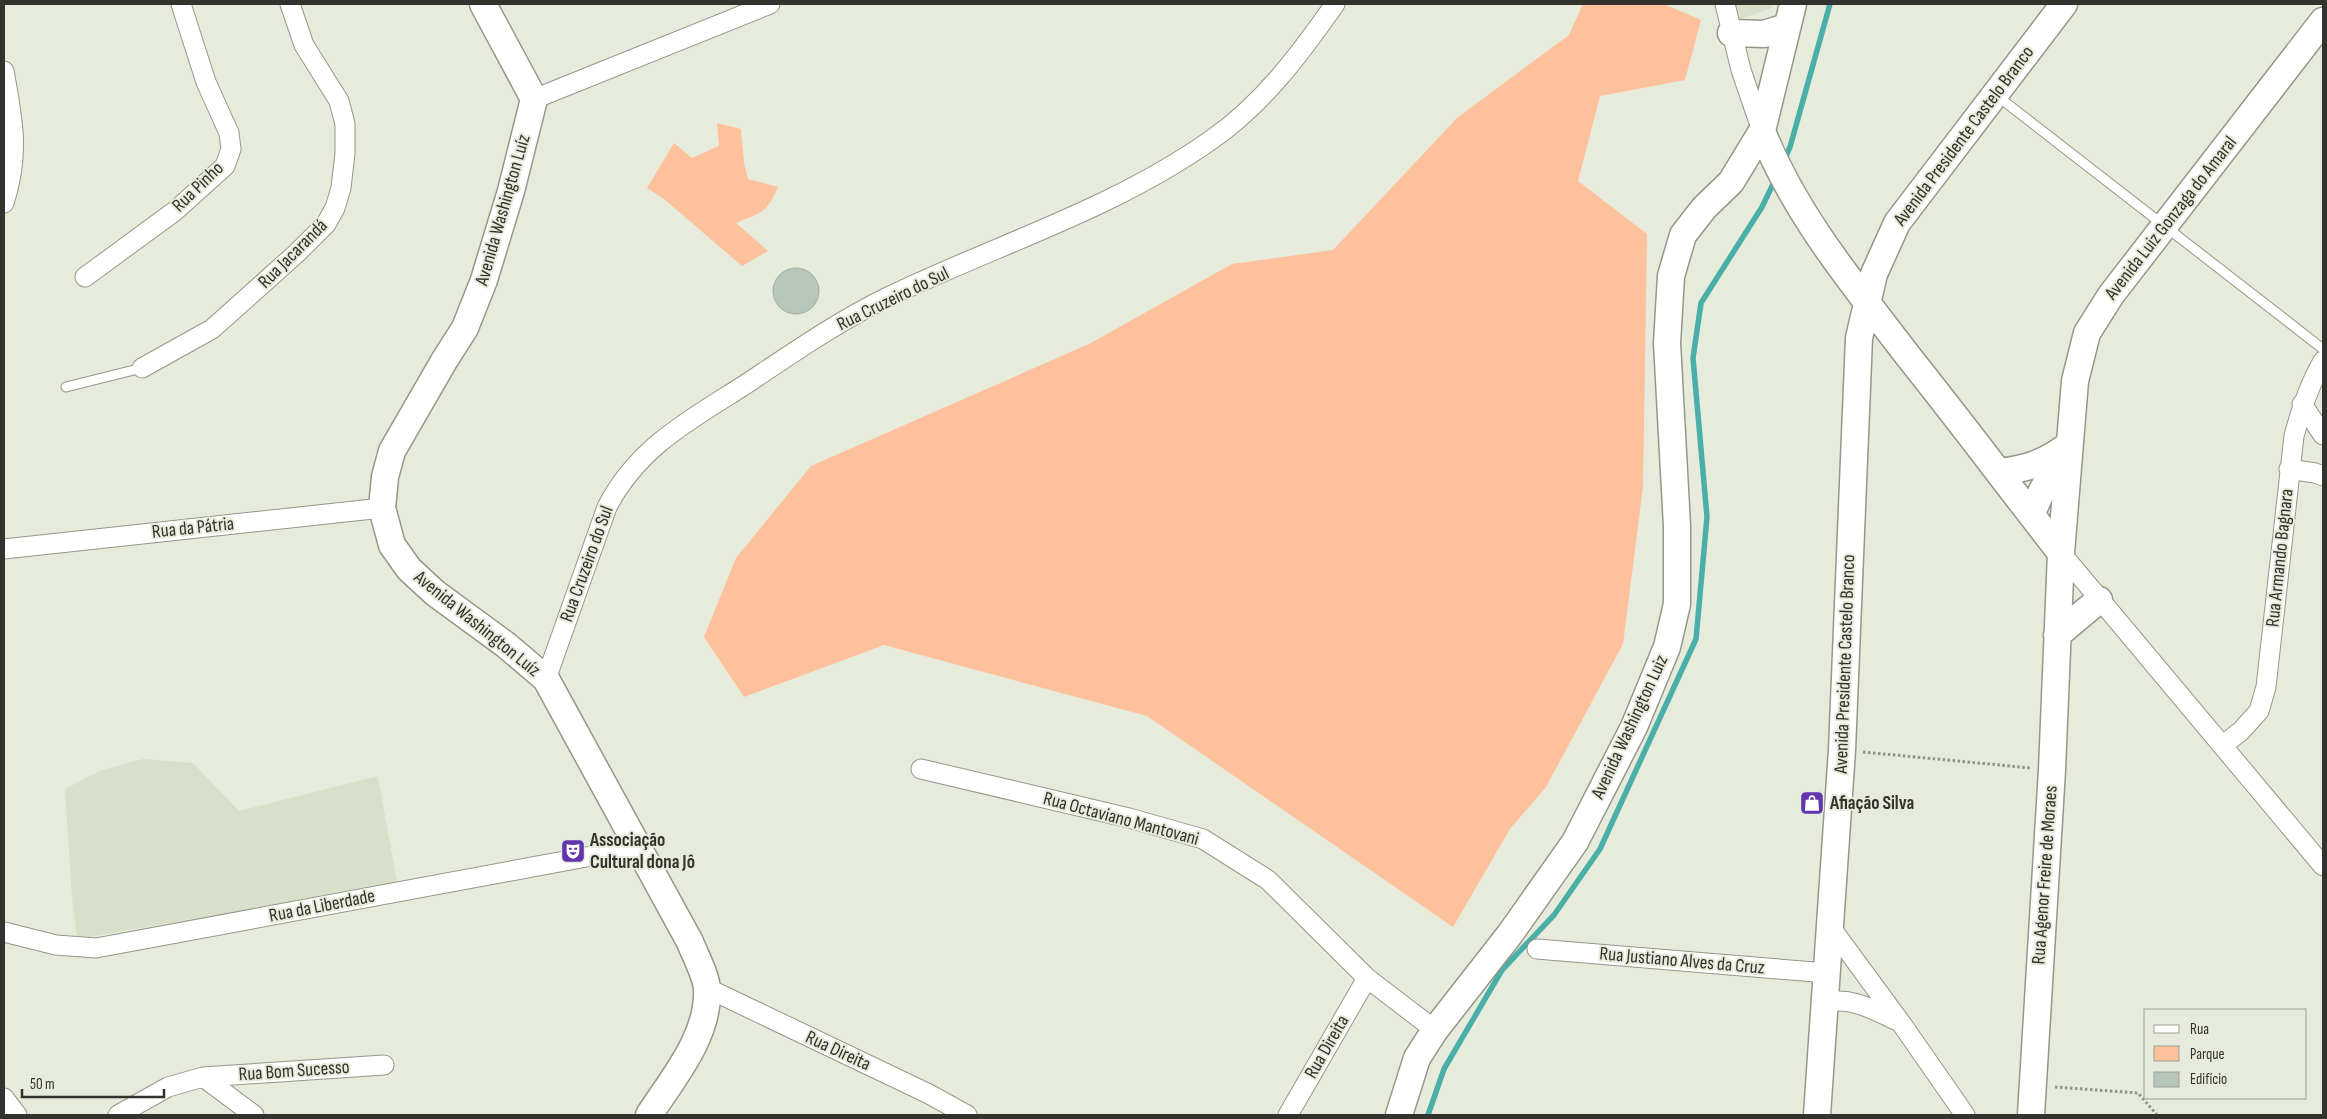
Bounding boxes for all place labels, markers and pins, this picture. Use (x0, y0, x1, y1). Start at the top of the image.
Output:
shop icon: Afiação Silva (1799, 790, 1825, 816)
place label: Afiação Silva (1829, 792, 1914, 815)
place label: Associação Cultural dona Jô (589, 829, 695, 874)
theatre icon: Associação Cultural dona Jô (560, 838, 586, 864)

